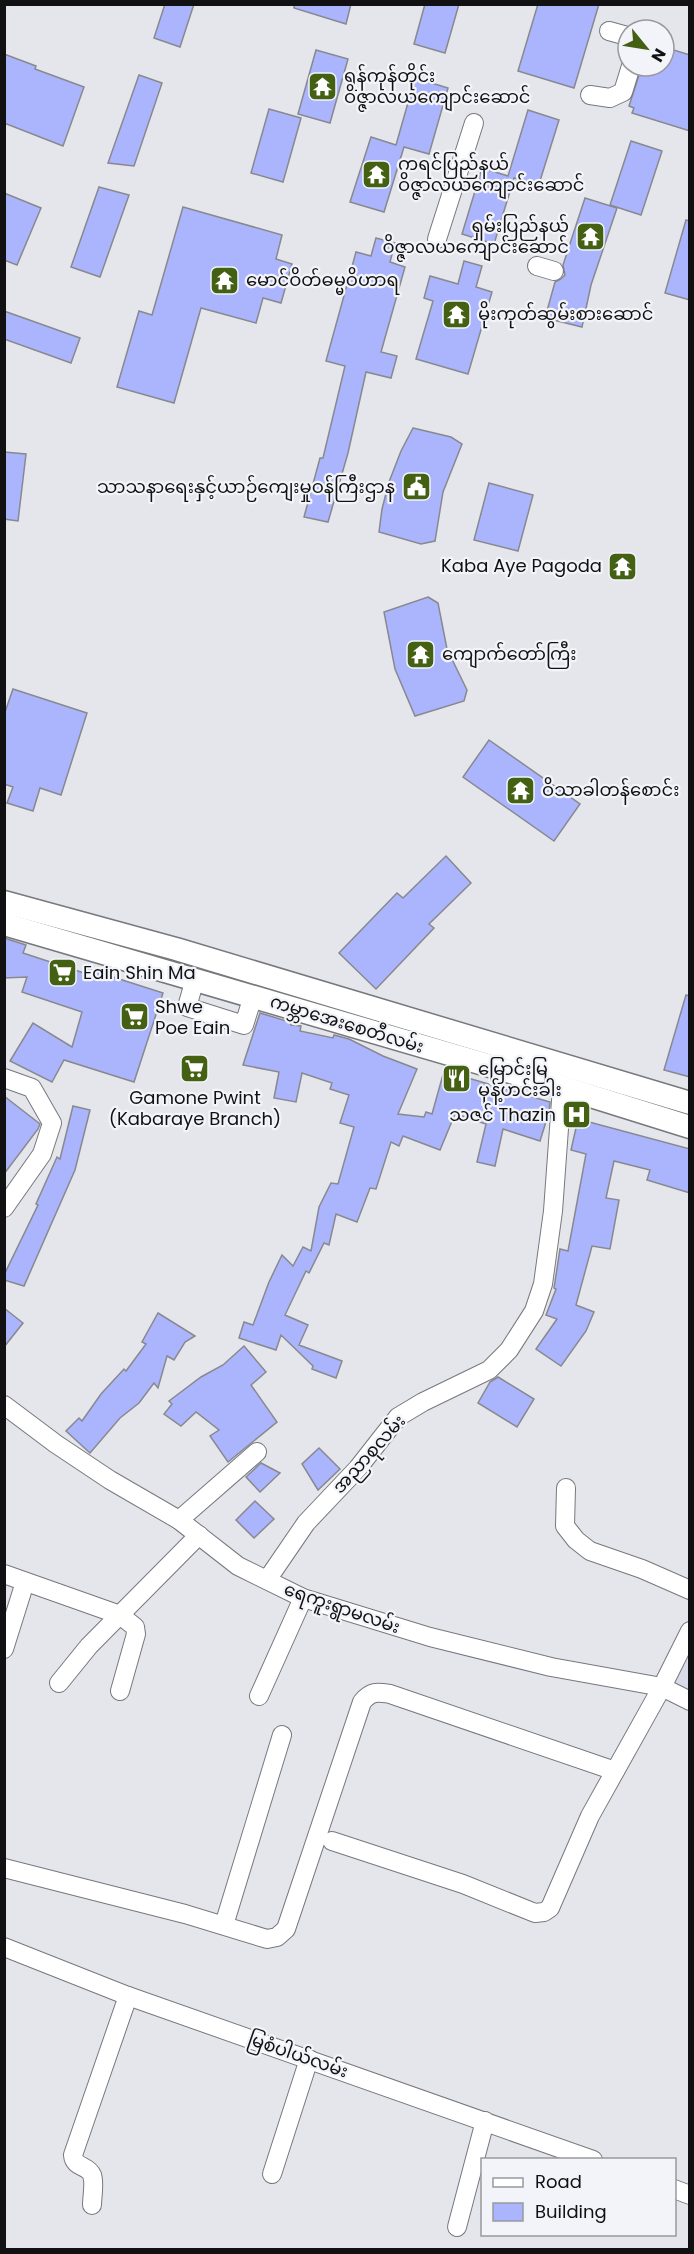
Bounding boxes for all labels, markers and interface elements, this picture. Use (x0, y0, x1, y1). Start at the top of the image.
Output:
north arrow (616, 18, 676, 78)
text: N (646, 44, 672, 66)
place label: ရန်ကုန်တိုင်း ဝိဇ္ဇာလယကျောင်းဆောင် (344, 62, 531, 112)
temple icon: ရန်ကုန်တိုင်း ဝိဇ္ဇာလယကျောင်းဆောင် (307, 70, 339, 102)
place label: ကရင်ပြည်နယ် ဝိဇ္ဇာလယကျောင်းဆောင် (398, 151, 585, 200)
temple icon: ကရင်ပြည်နယ် ဝိဇ္ဇာလယကျောင်းဆောင် (361, 158, 393, 190)
place label: ရှမ်းပြည်နယ် ဝိဇ္ဇာလယကျောင်းဆောင် (382, 213, 569, 262)
temple icon: ရှမ်းပြည်နယ် ဝိဇ္ဇာလယကျောင်းဆောင် (574, 220, 606, 252)
temple icon: မောင်ဝိတ်ဓမ္မဝိဟာရ (209, 264, 241, 296)
place label: မောင်ဝိတ်ဓမ္မဝိဟာရ (246, 266, 399, 295)
temple icon: မိုးကုတ်ဆွမ်းစားဆောင် (441, 298, 473, 330)
place label: မိုးကုတ်ဆွမ်းစားဆောင် (478, 300, 653, 329)
public building icon: သာသနာရေးနှင့်ယာဉ်ကျေးမှုဝန်ကြီးဌာန (400, 471, 432, 503)
place label: သာသနာရေးနှင့်ယာဉ်ကျေးမှုဝန်ကြီးဌာန (97, 473, 395, 502)
temple icon: Kaba Aye Pagoda (607, 550, 639, 582)
place label: Kaba Aye Pagoda (441, 553, 602, 578)
temple icon: ကျောက်တော်ကြီး (405, 638, 437, 670)
place label: ကျောက်တော်ကြီး (442, 640, 577, 669)
temple icon: ဝိသာခါတန်စောင်း (505, 774, 537, 806)
place label: ဝိသာခါတန်စောင်း (542, 776, 679, 805)
supermarket icon: Eain Shin Ma (46, 957, 78, 989)
place label: Eain Shin Ma (83, 960, 196, 985)
street label: ကမ္ဘာအေးစေတီလမ်း (266, 987, 427, 1062)
place label: Shwe Poe Eain (155, 994, 230, 1040)
supermarket icon: Shwe Poe Eain (118, 1001, 150, 1033)
supermarket icon: Gamone Pwint (Kabaraye Branch) (179, 1053, 211, 1085)
place label: မြောင်းမြ မုန့်ဟင်းခါး (478, 1056, 562, 1105)
restaurant icon: မြောင်းမြ မုန့်ဟင်းခါး (441, 1063, 473, 1095)
place label: Gamone Pwint (Kabaraye Branch) (109, 1085, 281, 1131)
hospital icon: သဇင် Thazin (561, 1099, 593, 1131)
place label: သဇင် Thazin (449, 1102, 556, 1127)
street label: အညာစုလမ်း (326, 1409, 413, 1501)
street label: ရေကူးရွာမလမ်း (280, 1576, 404, 1642)
street label: မြစံပါယ်လမ်း (244, 2026, 352, 2086)
legend (481, 2158, 676, 2236)
text: Road (535, 2169, 582, 2194)
text: Building (535, 2199, 607, 2224)

